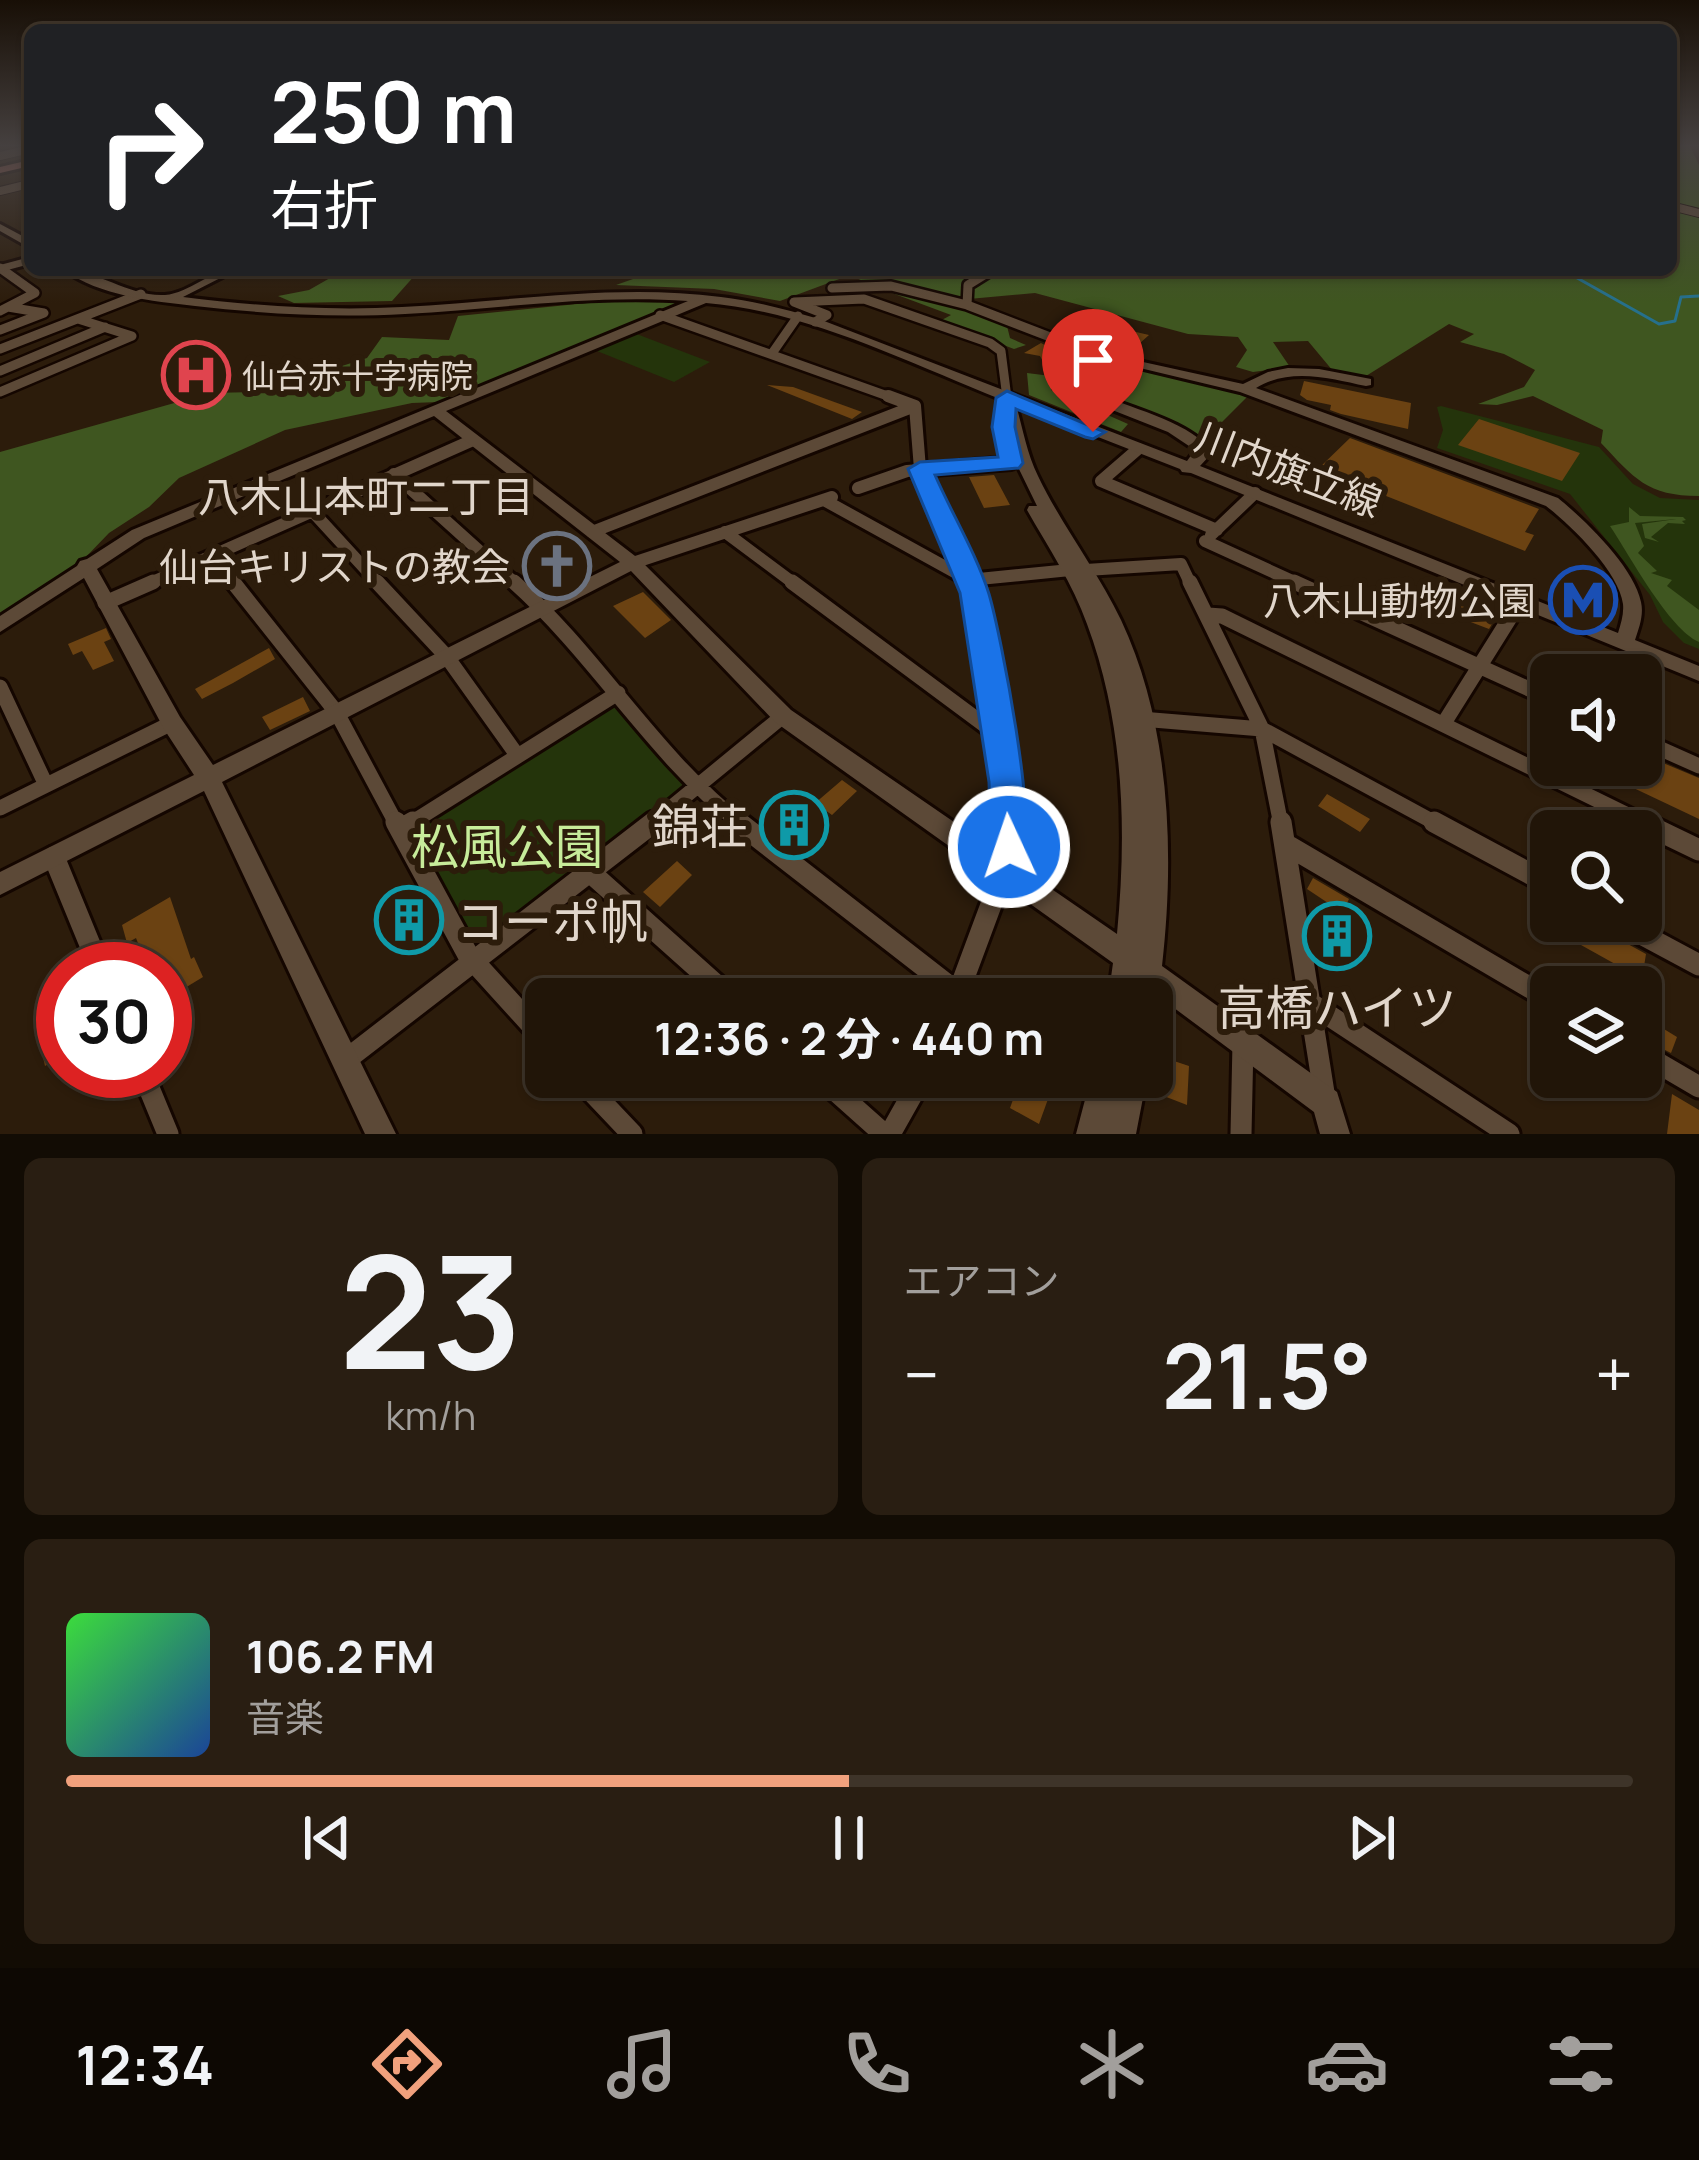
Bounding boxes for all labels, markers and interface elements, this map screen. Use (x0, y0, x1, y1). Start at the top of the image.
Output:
text: 250 m (270, 53, 517, 168)
icon: right (72, 72, 228, 228)
text: 右折 (270, 167, 378, 241)
pin (1042, 309, 1144, 432)
icon: arrive (1060, 327, 1126, 393)
hospital icon: 仙台赤十字病院 (161, 340, 231, 410)
place label: 仙台赤十字病院 (242, 353, 473, 398)
street label: 川内旗立線 (1188, 409, 1390, 529)
district label: 八木山本町二丁目 (198, 467, 534, 525)
church icon: 仙台キリストの教会 (522, 531, 592, 601)
place label: 仙台キリストの教会 (159, 539, 510, 593)
metro station icon: 八木山動物公園 (1548, 565, 1618, 635)
place label: 八木山動物公園 (1263, 573, 1536, 627)
map controls (1530, 654, 1662, 1098)
button: sound (1530, 654, 1662, 786)
position arrow (946, 784, 1072, 910)
building icon: 錦荘 (759, 790, 829, 860)
place label: 錦荘 (652, 793, 748, 858)
button: search (1530, 810, 1662, 942)
park label: 松風公園 (411, 813, 603, 878)
building icon: コーポ帆 (374, 885, 444, 955)
place label: コーポ帆 (456, 888, 648, 953)
building icon: 高橋ハイツ (1302, 901, 1372, 971)
speed limit sign: 30 (36, 942, 192, 1098)
button: layers (1530, 966, 1662, 1098)
place label: 高橋ハイツ (1217, 974, 1457, 1039)
text: 12:36 · 2 分 · 440 m (654, 1007, 1044, 1069)
text: 23 (339, 1203, 523, 1416)
text: エアコン (904, 1253, 1060, 1307)
text: 21.5° (1162, 1313, 1372, 1436)
text: − (904, 1329, 939, 1419)
text: + (1595, 1329, 1633, 1419)
text: km/h (385, 1388, 476, 1442)
text: 106.2 FM (246, 1625, 435, 1687)
text: 音楽 (246, 1690, 324, 1744)
icon: previous (294, 1805, 360, 1871)
icon: pause (816, 1805, 882, 1871)
icon: next (1339, 1805, 1405, 1871)
icon: directions (365, 2022, 449, 2106)
icon: music (600, 2022, 684, 2106)
icon: phone (835, 2022, 919, 2106)
icon: climate (1070, 2022, 1154, 2106)
icon: car (1305, 2022, 1389, 2106)
icon: filters (1539, 2022, 1623, 2106)
text: 12:34 (75, 2027, 214, 2101)

